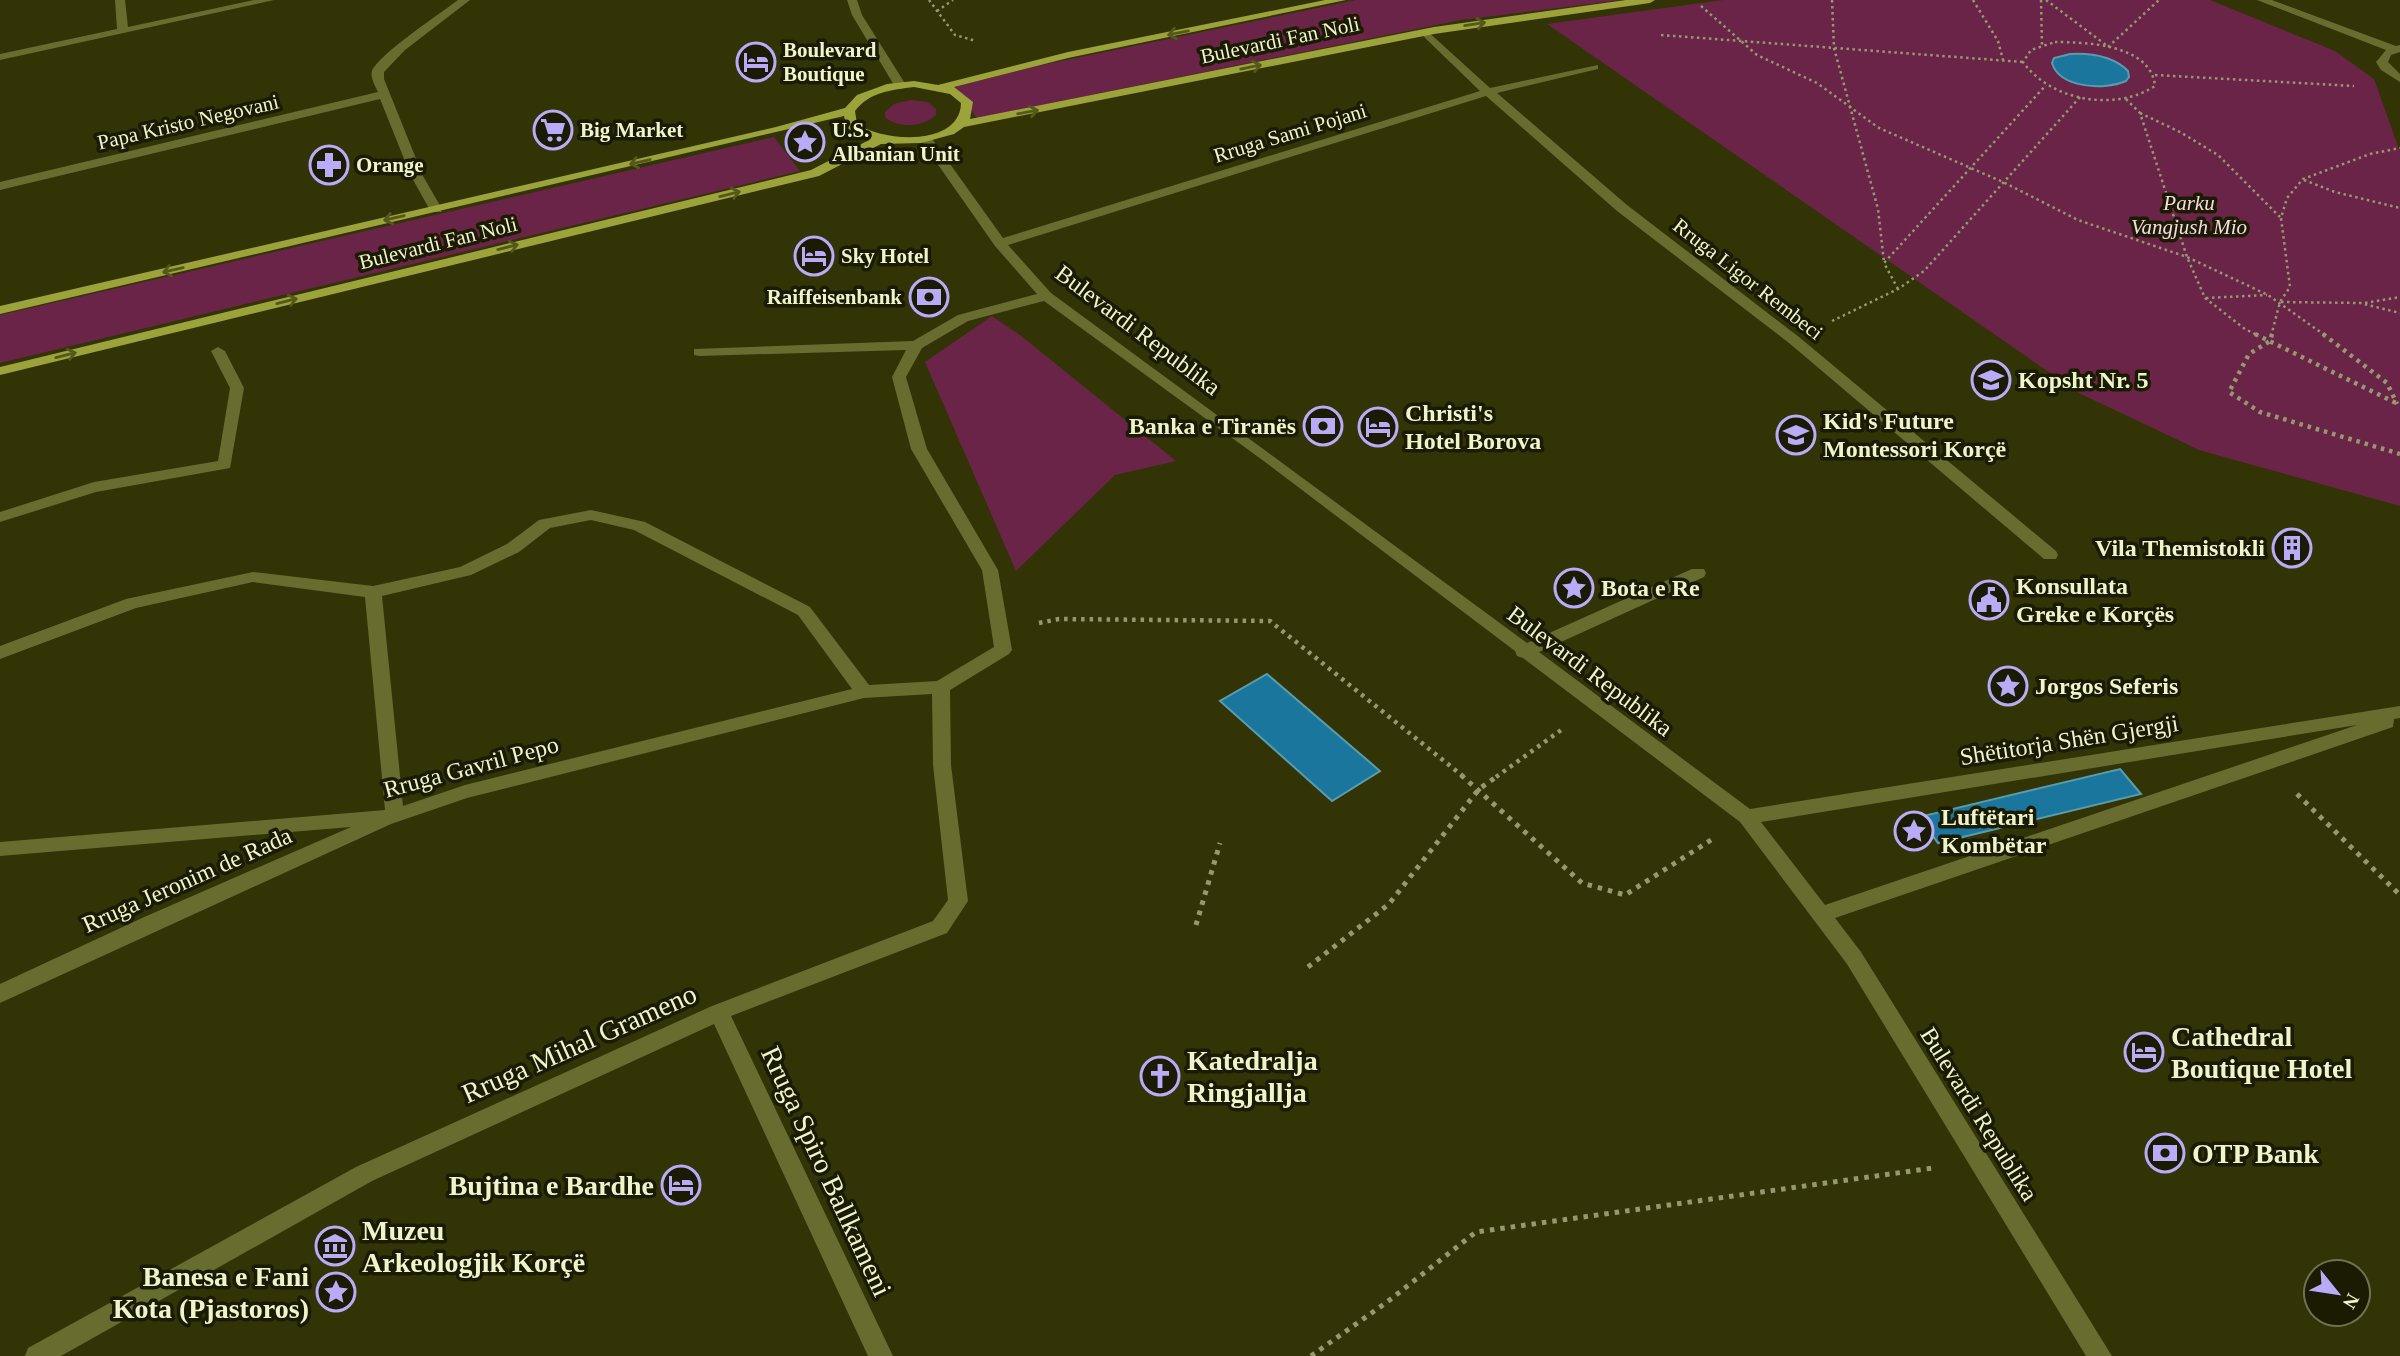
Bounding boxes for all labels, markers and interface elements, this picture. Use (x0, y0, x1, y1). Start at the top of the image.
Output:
street label: Bulevardi Fan Noli (1198, 11, 1362, 69)
one-way arrow (1463, 17, 1486, 30)
one-way arrow (1167, 27, 1190, 40)
place label: Boulevard Boutique (783, 38, 877, 86)
hotel icon: Boulevard Boutique (735, 41, 777, 83)
one-way arrow (1239, 60, 1262, 74)
street label: Papa Kristo Negovani (95, 89, 281, 155)
street label: Rruga Sami Pojani (1211, 98, 1370, 168)
one-way arrow (1016, 105, 1039, 118)
supermarket icon: Big Market (532, 109, 574, 151)
place label: Big Market (580, 118, 683, 142)
place label: U.S. Albanian Unit (832, 118, 960, 166)
place icon: U.S. Albanian Unit (784, 121, 826, 163)
pharmacy icon: Orange (308, 144, 350, 186)
place label: Orange (356, 153, 424, 177)
one-way arrow (629, 155, 652, 169)
one-way arrow (718, 187, 740, 200)
park label: Parku Vangjush Mio (2131, 191, 2247, 239)
street label: Bulevardi Fan Noli (356, 212, 520, 274)
one-way arrow (384, 213, 406, 226)
street label: Rruga Ligor Rembeci (1668, 213, 1828, 345)
hotel icon: Sky Hotel (793, 235, 835, 277)
one-way arrow (497, 240, 519, 253)
place label: Sky Hotel (841, 244, 929, 268)
street label: Bulevardi Republika (1051, 260, 1226, 401)
one-way arrow (162, 263, 185, 277)
bank icon: Raiffeisenbank (908, 276, 950, 318)
place label: Raiffeisenbank (767, 285, 902, 309)
one-way arrow (275, 294, 298, 307)
one-way arrow (54, 348, 77, 361)
school or university icon: Kopsht Nr. 5 (1970, 359, 2012, 401)
place label: Kopsht Nr. 5 (2018, 367, 2148, 393)
place label: Christi's Hotel Borova (1405, 400, 1541, 454)
bank icon: Banka e Tiranës (1302, 405, 1344, 447)
hotel icon: Christi's Hotel Borova (1357, 406, 1399, 448)
place label: Kid's Future Montessori Korçë (1823, 408, 2007, 462)
place label: Banka e Tiranës (1129, 413, 1296, 439)
school or university icon: Kid's Future Montessori Korçë (1775, 414, 1817, 456)
building icon: Vila Themistokli (2271, 527, 2313, 569)
place label: Vila Themistokli (2095, 535, 2265, 561)
place icon: Bota e Re (1553, 567, 1595, 609)
place label: Konsullata Greke e Korçës (2016, 573, 2174, 627)
place label: Bota e Re (1601, 575, 1700, 601)
public building icon: Konsullata Greke e Korçës (1968, 579, 2010, 621)
street label: Bulevardi Republika (1503, 601, 1678, 742)
place icon: Jorgos Seferis (1987, 665, 2029, 707)
place label: Jorgos Seferis (2035, 673, 2178, 699)
street label: Shëtitorja Shën Gjergji (1958, 710, 2180, 770)
street label: Rruga Gavril Pepo (381, 731, 561, 803)
place label: Luftëtari Kombëtar (1941, 804, 2047, 858)
place icon: Luftëtari Kombëtar (1893, 810, 1935, 852)
street label: Rruga Jeronim de Rada (79, 822, 296, 938)
street label: Rruga Mihal Grameno (457, 978, 701, 1109)
place label: Cathedral Boutique Hotel (2171, 1021, 2352, 1084)
street label: Bulevardi Republika (1915, 1023, 2043, 1206)
hotel icon: Cathedral Boutique Hotel (2123, 1031, 2165, 1073)
street label: Rruga Spiro Ballkameni (755, 1041, 898, 1301)
place label: Katedralja Ringjallja (1187, 1045, 1318, 1108)
church icon: Katedralja Ringjallja (1139, 1055, 1181, 1097)
bank icon: OTP Bank (2144, 1132, 2186, 1174)
place label: OTP Bank (2192, 1138, 2319, 1169)
hotel icon: Bujtina e Bardhe (660, 1164, 702, 1206)
place label: Bujtina e Bardhe (449, 1170, 654, 1201)
place label: Muzeu Arkeologjik Korçë (362, 1215, 585, 1278)
museum icon: Muzeu Arkeologjik Korçë (314, 1225, 356, 1267)
north arrow (2302, 1258, 2372, 1328)
place label: Banesa e Fani Kota (Pjastoros) (113, 1261, 309, 1324)
place icon: Banesa e Fani Kota (Pjastoros) (315, 1271, 357, 1313)
text: N (2339, 1290, 2364, 1313)

